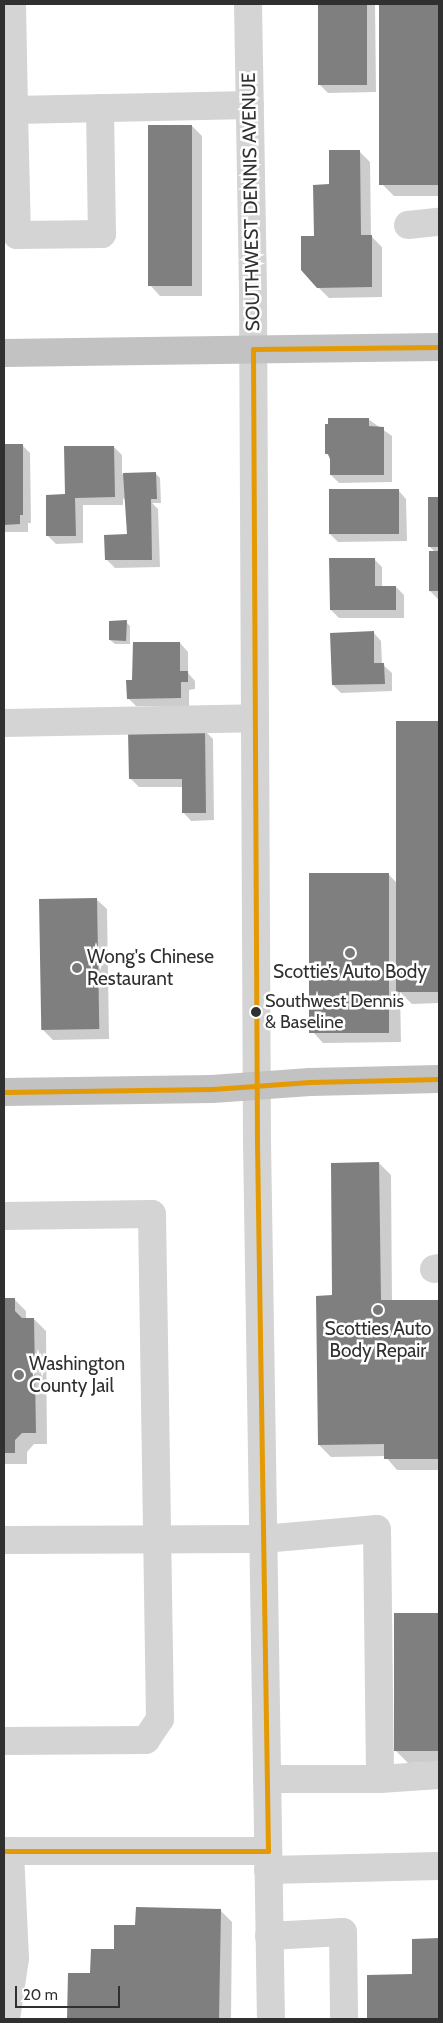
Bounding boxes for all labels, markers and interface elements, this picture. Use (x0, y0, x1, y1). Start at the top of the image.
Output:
street label: SOUTHWEST DENNIS AVENUE (237, 72, 265, 332)
place label: Wong's Chinese Restaurant (87, 946, 214, 990)
marker: Scottie’s Auto Body (344, 947, 356, 959)
place label: Scottie’s Auto Body (273, 961, 427, 983)
marker: Wong's Chinese Restaurant (71, 962, 83, 974)
place label: Southwest Dennis & Baseline (265, 991, 404, 1034)
marker: Southwest Dennis & Baseline (251, 1007, 261, 1017)
marker: Scotties Auto Body Repair (372, 1304, 384, 1316)
place label: Scotties Auto Body Repair (325, 1318, 431, 1362)
place label: Washington County Jail (29, 1353, 125, 1397)
marker: Washington County Jail (13, 1369, 25, 1381)
scale bar (18, 1976, 122, 2008)
text: 20 m (23, 1986, 58, 2004)

